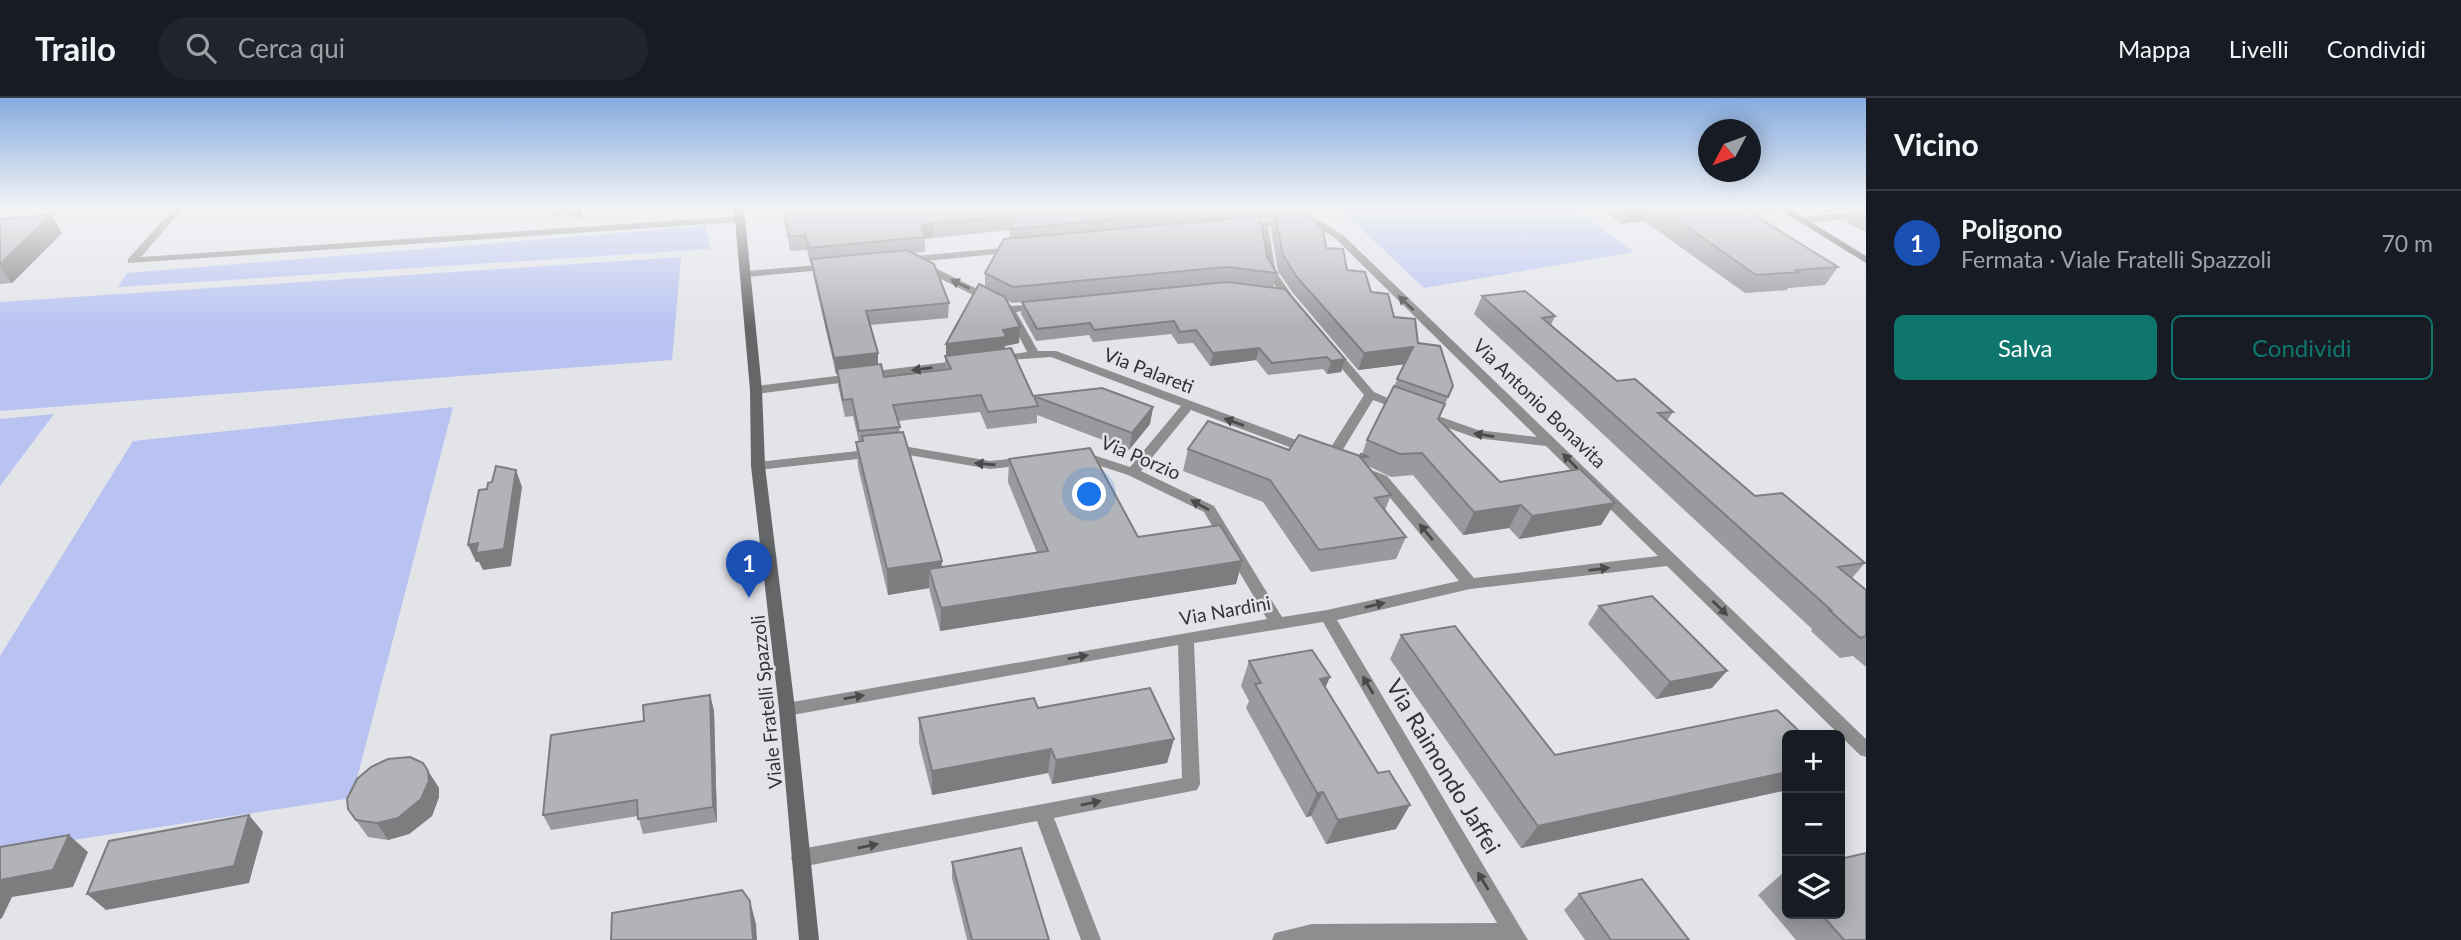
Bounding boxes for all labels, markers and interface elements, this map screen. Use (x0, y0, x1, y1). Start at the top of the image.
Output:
search box (158, 17, 648, 80)
text: Trailo (35, 28, 116, 68)
icon: search (182, 29, 220, 67)
text: Cerca qui (238, 32, 345, 64)
text: Mappa (2118, 34, 2191, 63)
text: Livelli (2229, 34, 2289, 63)
text: Condividi (2327, 34, 2426, 63)
north arrow (1698, 119, 1761, 182)
text: Vicino (1894, 126, 1979, 162)
text: Poligono (1961, 213, 2063, 245)
text: 1 (1910, 229, 1924, 257)
text: 70 m (2382, 229, 2433, 257)
text: Fermata · Viale Fratelli Spazzoli (1961, 245, 2272, 273)
one-way arrow (950, 279, 970, 290)
one-way arrow (1398, 295, 1415, 311)
button: Salva (1894, 315, 2157, 380)
button: Condividi (2171, 315, 2433, 380)
street label: Via Antonio Bonavita (1469, 334, 1611, 472)
street label: Via Palareti (1101, 342, 1197, 398)
one-way arrow (911, 364, 933, 375)
one-way arrow (1223, 416, 1244, 427)
one-way arrow (1473, 429, 1495, 440)
street label: Via Porzio (1098, 430, 1184, 484)
one-way arrow (1562, 453, 1579, 469)
one-way arrow (974, 458, 996, 469)
your location (1072, 477, 1106, 511)
one-way arrow (1190, 499, 1209, 511)
one-way arrow (1419, 523, 1434, 540)
pin: 1 (726, 540, 772, 598)
one-way arrow (1588, 563, 1610, 574)
street label: Via Nardini (1178, 591, 1272, 629)
one-way arrow (1711, 599, 1727, 616)
one-way arrow (1364, 600, 1386, 611)
street label: Viale Fratelli Spazzoli (745, 614, 787, 790)
one-way arrow (1067, 651, 1089, 662)
street label: Via Raimondo Jaffei (1381, 674, 1507, 858)
one-way arrow (1362, 676, 1374, 695)
one-way arrow (843, 692, 865, 703)
map controls (1782, 730, 1845, 919)
button: + (1782, 730, 1845, 793)
button: − (1782, 793, 1845, 856)
one-way arrow (1080, 798, 1102, 809)
one-way arrow (857, 840, 879, 851)
button: layers (1782, 856, 1845, 919)
one-way arrow (1477, 872, 1490, 891)

